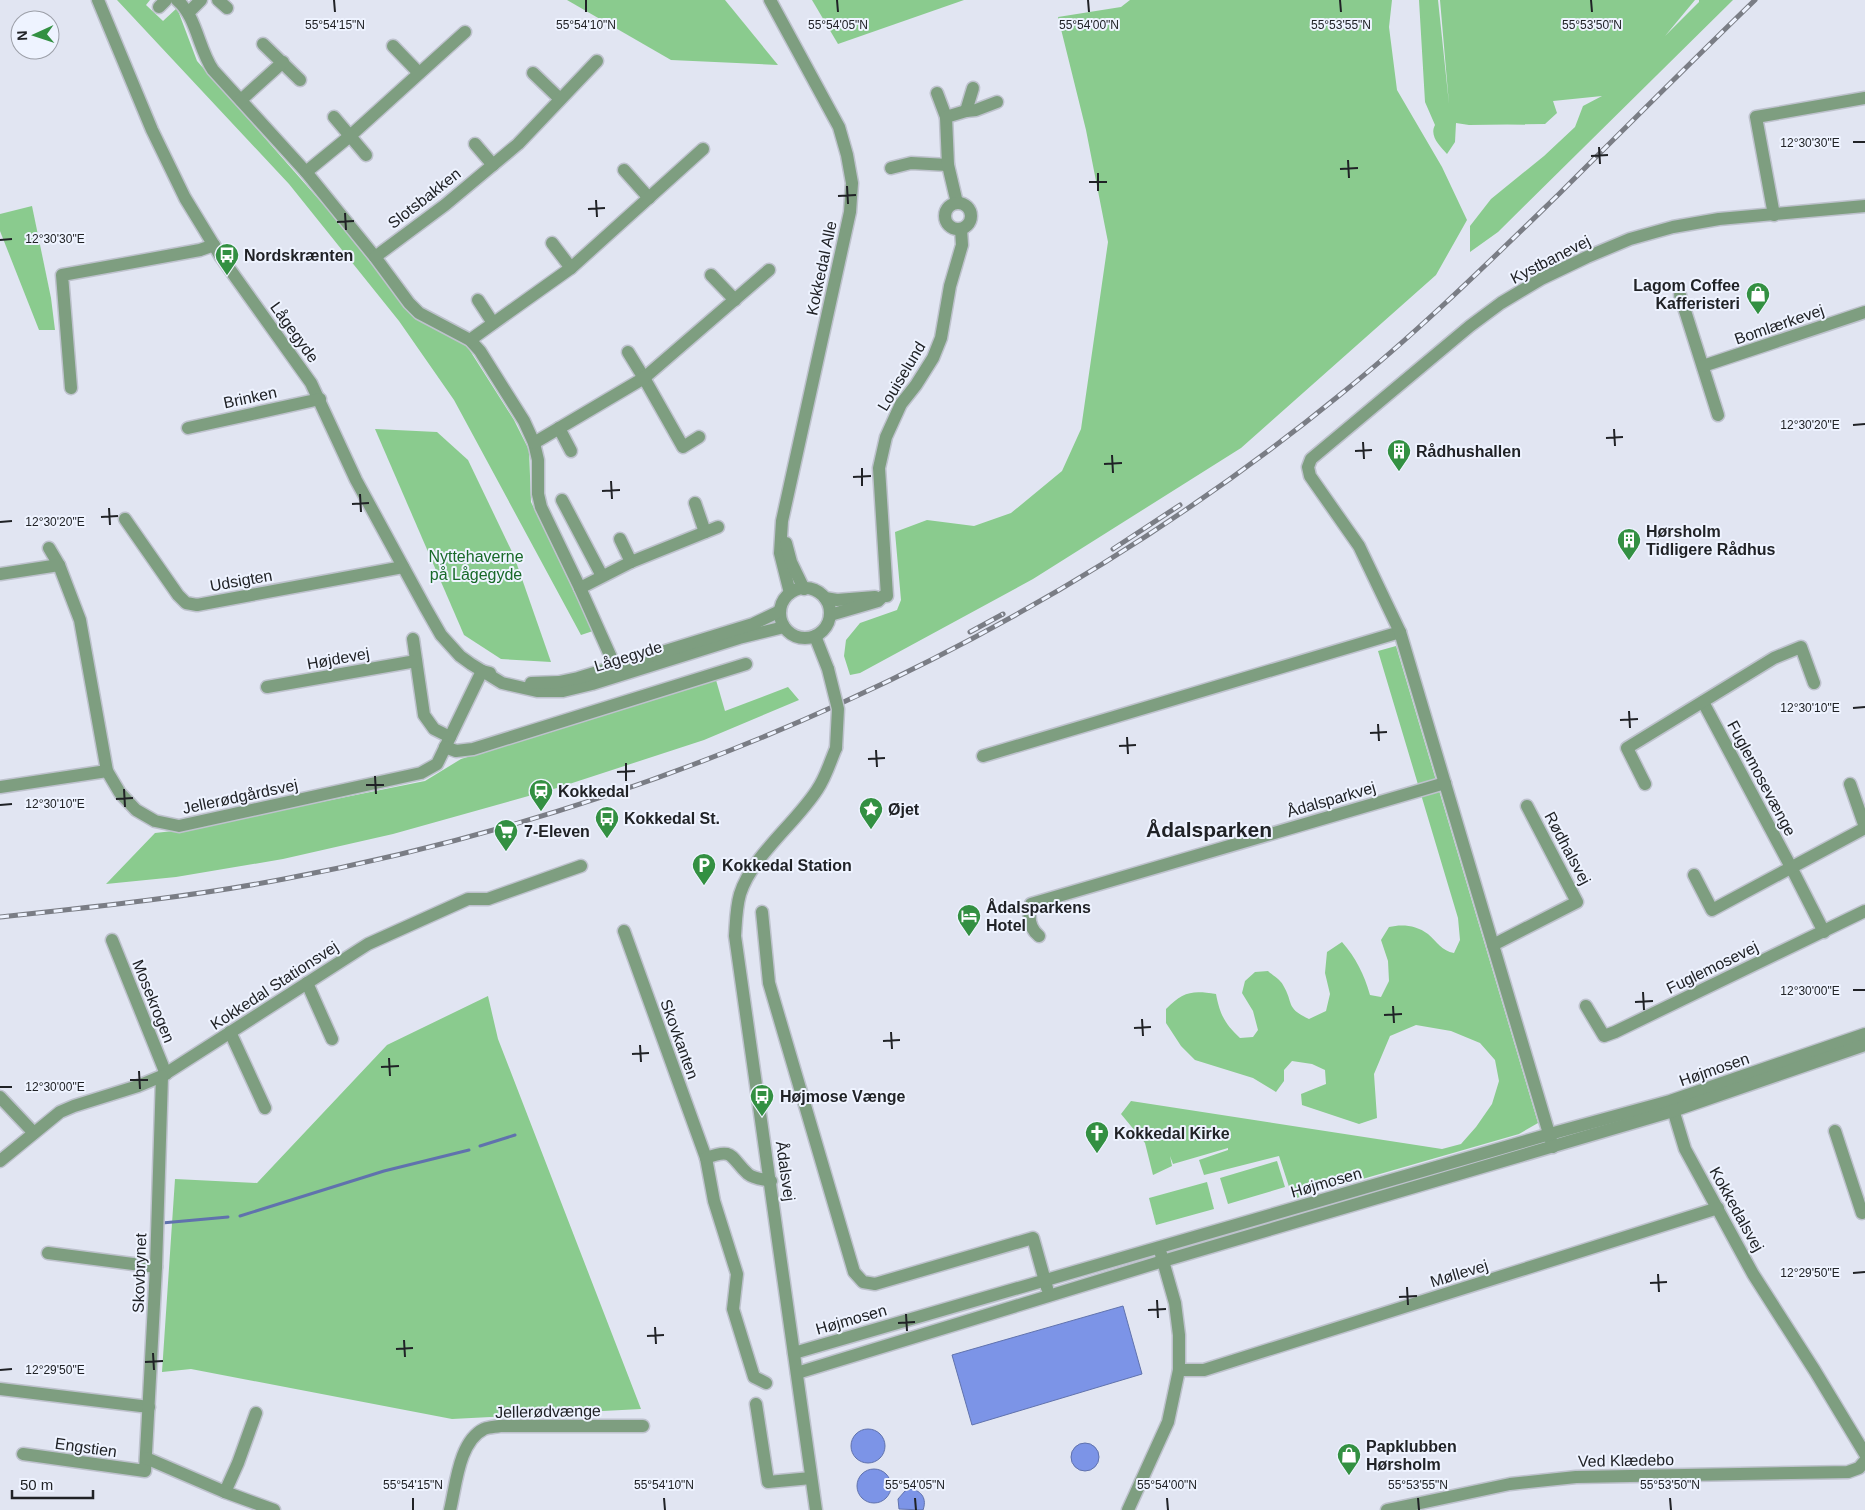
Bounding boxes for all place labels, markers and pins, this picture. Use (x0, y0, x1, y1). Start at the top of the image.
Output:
bus stop icon: Nordskrænten (214, 242, 240, 276)
place label: Nordskrænten (244, 247, 353, 264)
place label: Lagom Coffee Kafferisteri (1633, 277, 1740, 312)
shop icon: Lagom Coffee Kafferisteri (1745, 281, 1771, 315)
building icon: Rådhushallen (1386, 438, 1412, 472)
place label: Rådhushallen (1416, 443, 1521, 460)
place label: Hørsholm Tidligere Rådhus (1646, 523, 1776, 558)
building icon: Hørsholm Tidligere Rådhus (1616, 527, 1642, 561)
station icon: Kokkedal (528, 778, 554, 812)
place label: Kokkedal (558, 783, 629, 800)
place icon: Øjet (858, 796, 884, 830)
place label: Øjet (888, 801, 920, 818)
bus stop icon: Kokkedal St. (594, 805, 620, 839)
place label: Kokkedal St. (624, 810, 720, 827)
supermarket icon: 7-Eleven (493, 818, 519, 852)
place label: 7-Eleven (524, 823, 590, 840)
parking icon: Kokkedal Station (691, 852, 717, 886)
place label: Kokkedal Station (722, 857, 852, 874)
place label: Ådalsparkens Hotel (986, 898, 1091, 934)
hotel icon: Ådalsparkens Hotel (956, 903, 982, 937)
bus stop icon: Højmose Vænge (749, 1083, 775, 1117)
place label: Højmose Vænge (780, 1088, 905, 1105)
church icon: Kokkedal Kirke (1084, 1120, 1110, 1154)
place label: Kokkedal Kirke (1114, 1125, 1230, 1142)
place label: Papklubben Hørsholm (1366, 1438, 1457, 1473)
shop icon: Papklubben Hørsholm (1336, 1442, 1362, 1476)

